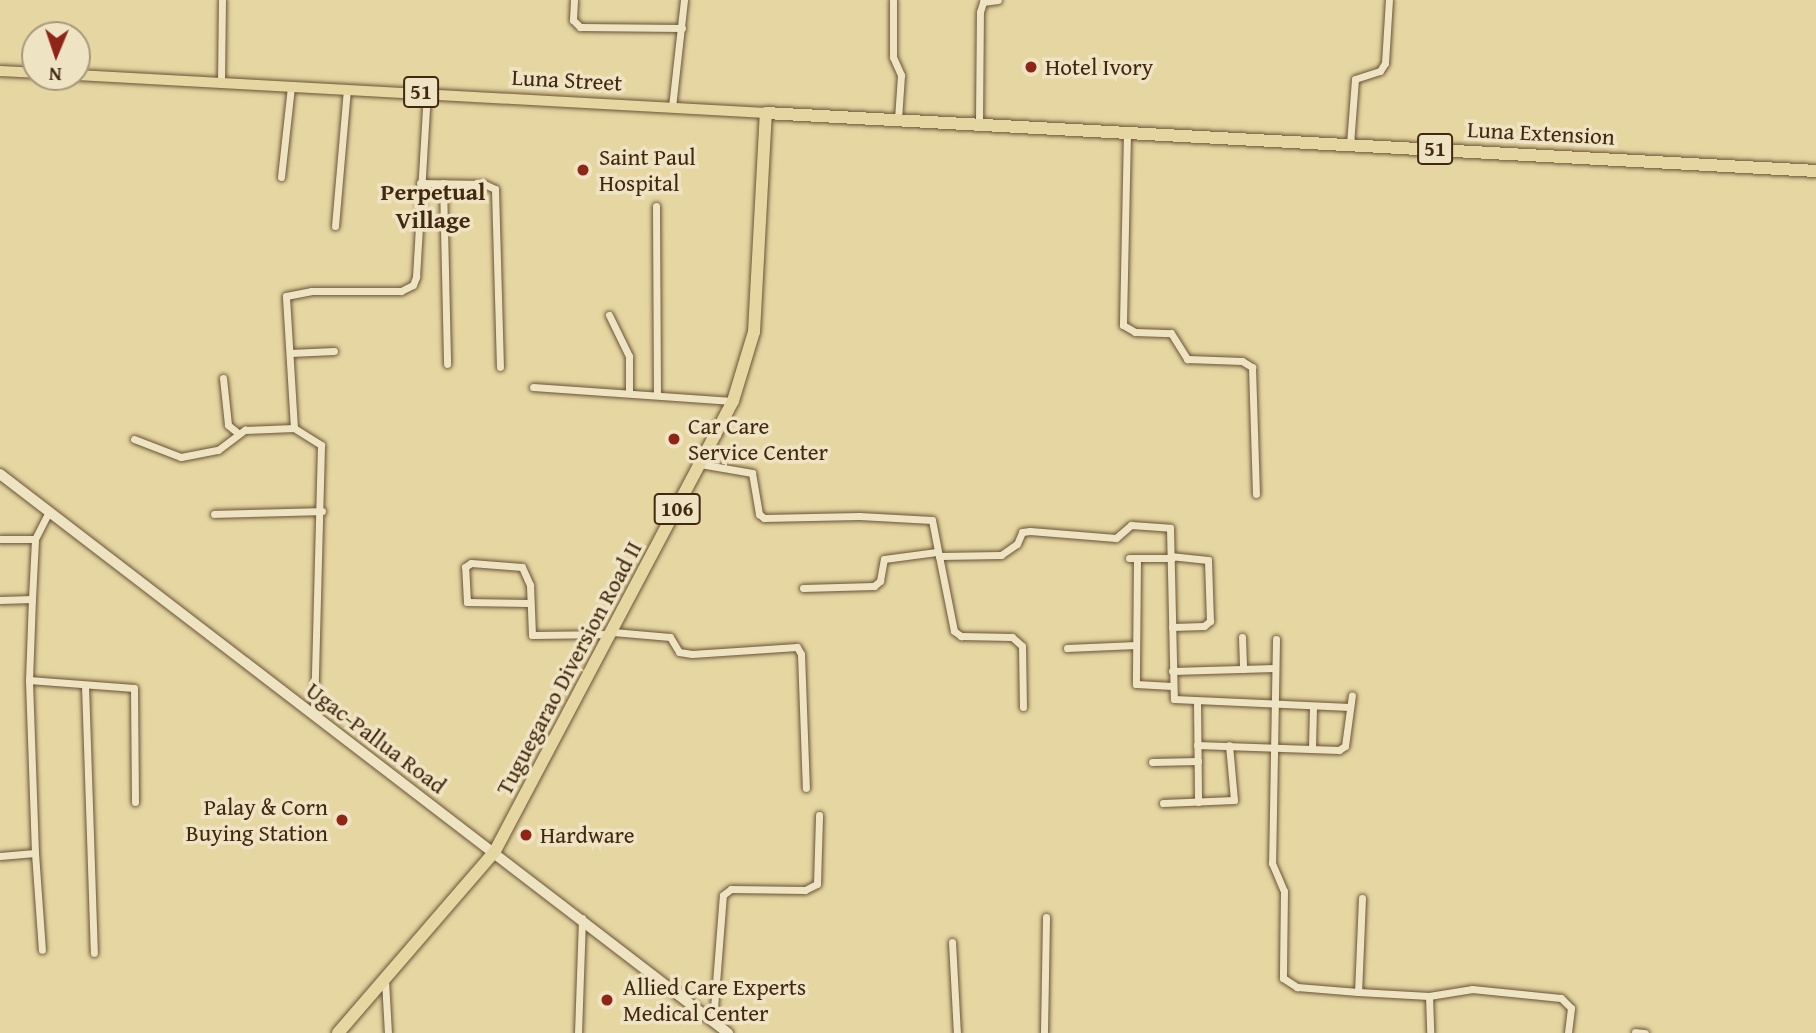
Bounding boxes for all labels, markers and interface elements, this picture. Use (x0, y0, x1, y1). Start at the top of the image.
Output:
north arrow (21, 21, 91, 91)
place label: Hotel Ivory (1045, 53, 1153, 81)
marker: Hotel Ivory (1023, 59, 1039, 75)
text: N (49, 61, 62, 89)
street label: Luna Street (511, 63, 623, 97)
road number: 51 (402, 74, 440, 110)
street label: Luna Extension (1466, 115, 1616, 151)
road number: 51 (1416, 132, 1454, 166)
place label: Saint Paul Hospital (599, 143, 696, 197)
marker: Saint Paul Hospital (573, 160, 593, 180)
district label: Perpetual Village (381, 178, 485, 234)
place label: Car Care Service Center (688, 412, 828, 466)
marker: Car Care Service Center (666, 431, 682, 447)
road number: 106 (652, 491, 702, 526)
street label: Tuguegarao Diversion Road Ⅱ (490, 536, 648, 800)
street label: Ugac-Pallua Road (301, 676, 451, 800)
place label: Palay & Corn Buying Station (186, 793, 328, 847)
marker: Palay & Corn Buying Station (334, 812, 350, 828)
place label: Hardware (540, 821, 634, 849)
marker: Hardware (518, 827, 534, 843)
place label: Allied Care Experts Medical Center (623, 973, 806, 1027)
marker: Allied Care Experts Medical Center (597, 990, 617, 1010)

